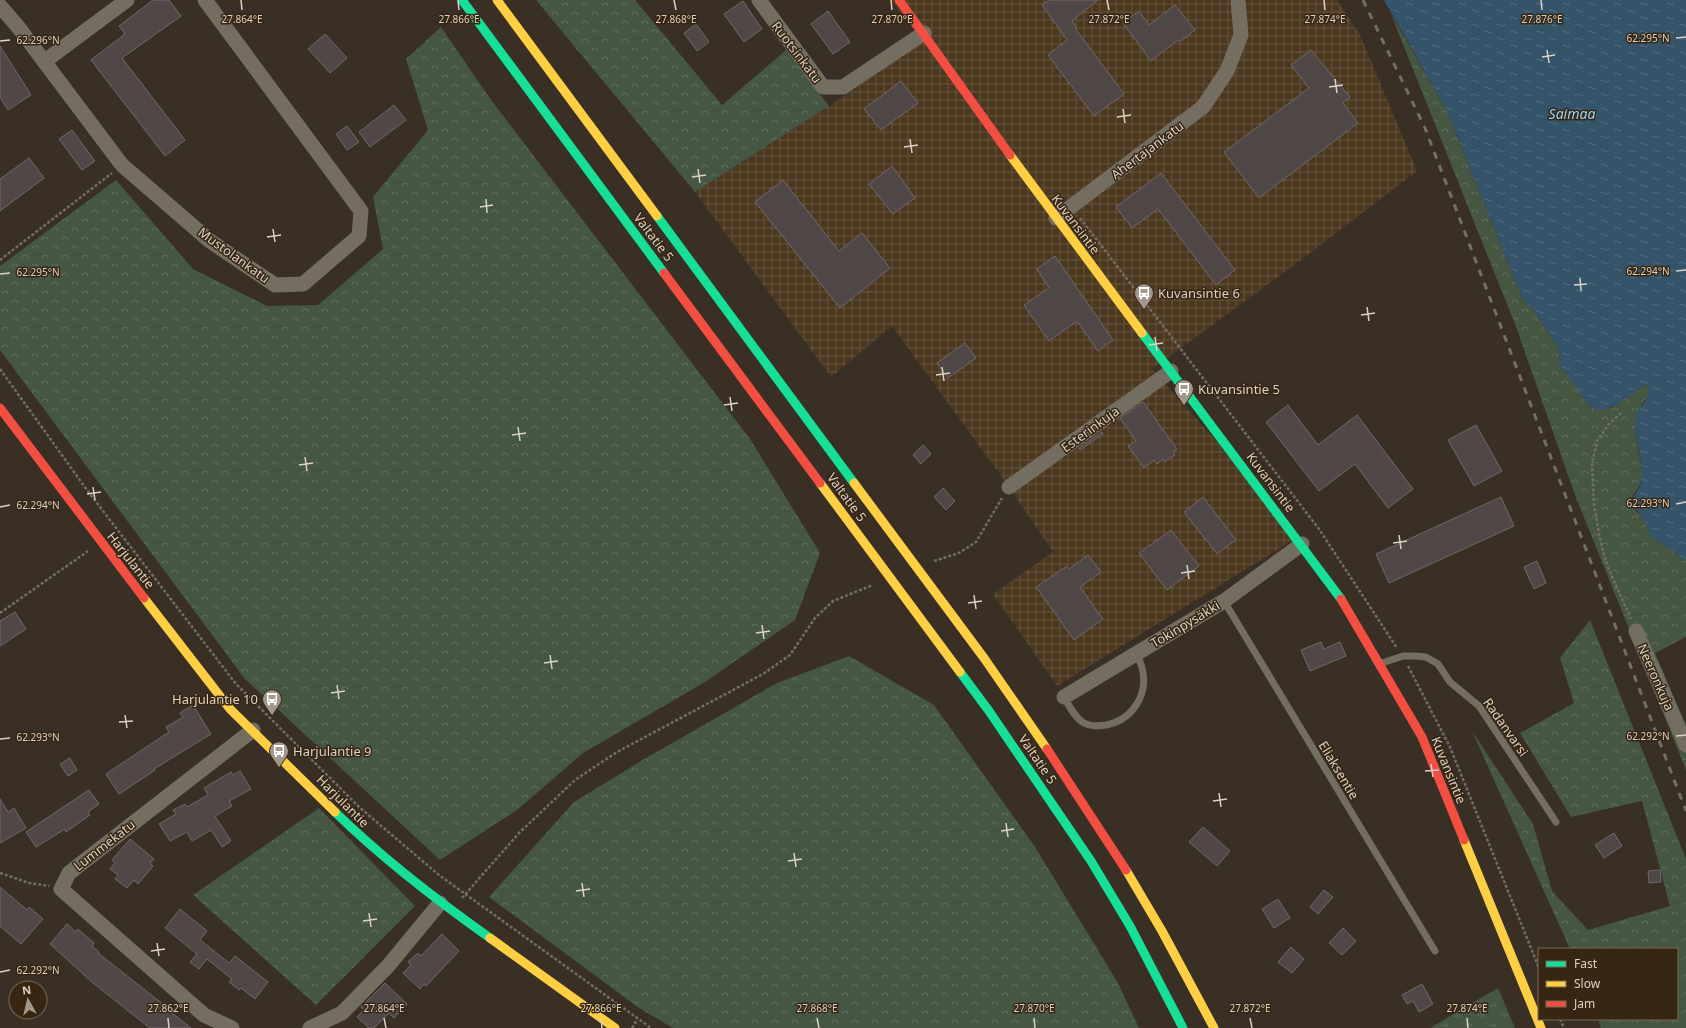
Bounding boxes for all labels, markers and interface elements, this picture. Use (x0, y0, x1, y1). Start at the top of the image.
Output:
text: 27.864°E (221, 12, 263, 26)
text: 27.866°E (438, 12, 480, 26)
text: 27.868°E (655, 12, 697, 26)
text: 27.870°E (871, 12, 913, 26)
text: 27.872°E (1088, 12, 1130, 26)
text: 27.874°E (1304, 12, 1346, 26)
text: 27.876°E (1521, 12, 1563, 26)
street label: Ruotsinkatu (768, 17, 826, 87)
text: 62.295°N (1626, 31, 1670, 45)
text: 62.296°N (16, 33, 60, 47)
water label: Saimaa (1549, 104, 1595, 123)
street label: Ahertajankatu (1107, 117, 1187, 183)
street label: Kuvansintie (1047, 190, 1105, 258)
street label: Valtatie 5 (630, 209, 678, 265)
street label: Mustolankatu (195, 223, 273, 287)
text: 62.294°N (1626, 264, 1670, 278)
text: 62.295°N (16, 265, 60, 279)
bus stop icon: Kuvansintie 6 (1133, 282, 1155, 310)
place label: Kuvansintie 6 (1158, 284, 1240, 302)
bus stop icon: Kuvansintie 5 (1173, 378, 1195, 406)
place label: Kuvansintie 5 (1198, 380, 1280, 398)
street label: Esterinkuja (1057, 402, 1123, 456)
street label: Kuvansintie (1242, 448, 1300, 516)
street label: Valtatie 5 (823, 469, 871, 525)
text: 62.293°N (1626, 496, 1670, 510)
text: 62.294°N (16, 498, 60, 512)
street label: Harjulantie (103, 528, 159, 592)
street label: Tokinpysäkki (1147, 596, 1223, 652)
street label: Neeronkuja (1633, 641, 1679, 713)
bus stop icon: Harjulantie 10 (261, 688, 283, 716)
place label: Harjulantie 10 (172, 690, 258, 708)
street label: Radanvarsi (1479, 694, 1533, 760)
text: 62.292°N (1626, 729, 1670, 743)
text: 62.293°N (16, 730, 60, 744)
street label: Valtatie 5 (1015, 731, 1061, 787)
street label: Kuvansintie (1427, 734, 1471, 806)
street label: Eliaksentie (1315, 737, 1363, 803)
bus stop icon: Harjulantie 9 (268, 740, 290, 768)
place label: Harjulantie 9 (293, 742, 372, 760)
street label: Harjulantie (313, 771, 373, 831)
street label: Lummekatu (70, 815, 138, 875)
legend (1538, 948, 1678, 1020)
text: Fast (1574, 955, 1598, 972)
text: 62.292°N (16, 963, 60, 977)
text: Slow (1574, 975, 1601, 992)
north arrow (8, 980, 48, 1020)
text: N (21, 982, 32, 998)
text: Jam (1573, 995, 1595, 1012)
text: 27.862°E (147, 1001, 189, 1015)
text: 27.864°E (363, 1001, 405, 1015)
text: 27.866°E (580, 1001, 622, 1015)
text: 27.868°E (796, 1001, 838, 1015)
text: 27.870°E (1013, 1001, 1055, 1015)
text: 27.872°E (1229, 1001, 1271, 1015)
text: 27.874°E (1446, 1001, 1488, 1015)

